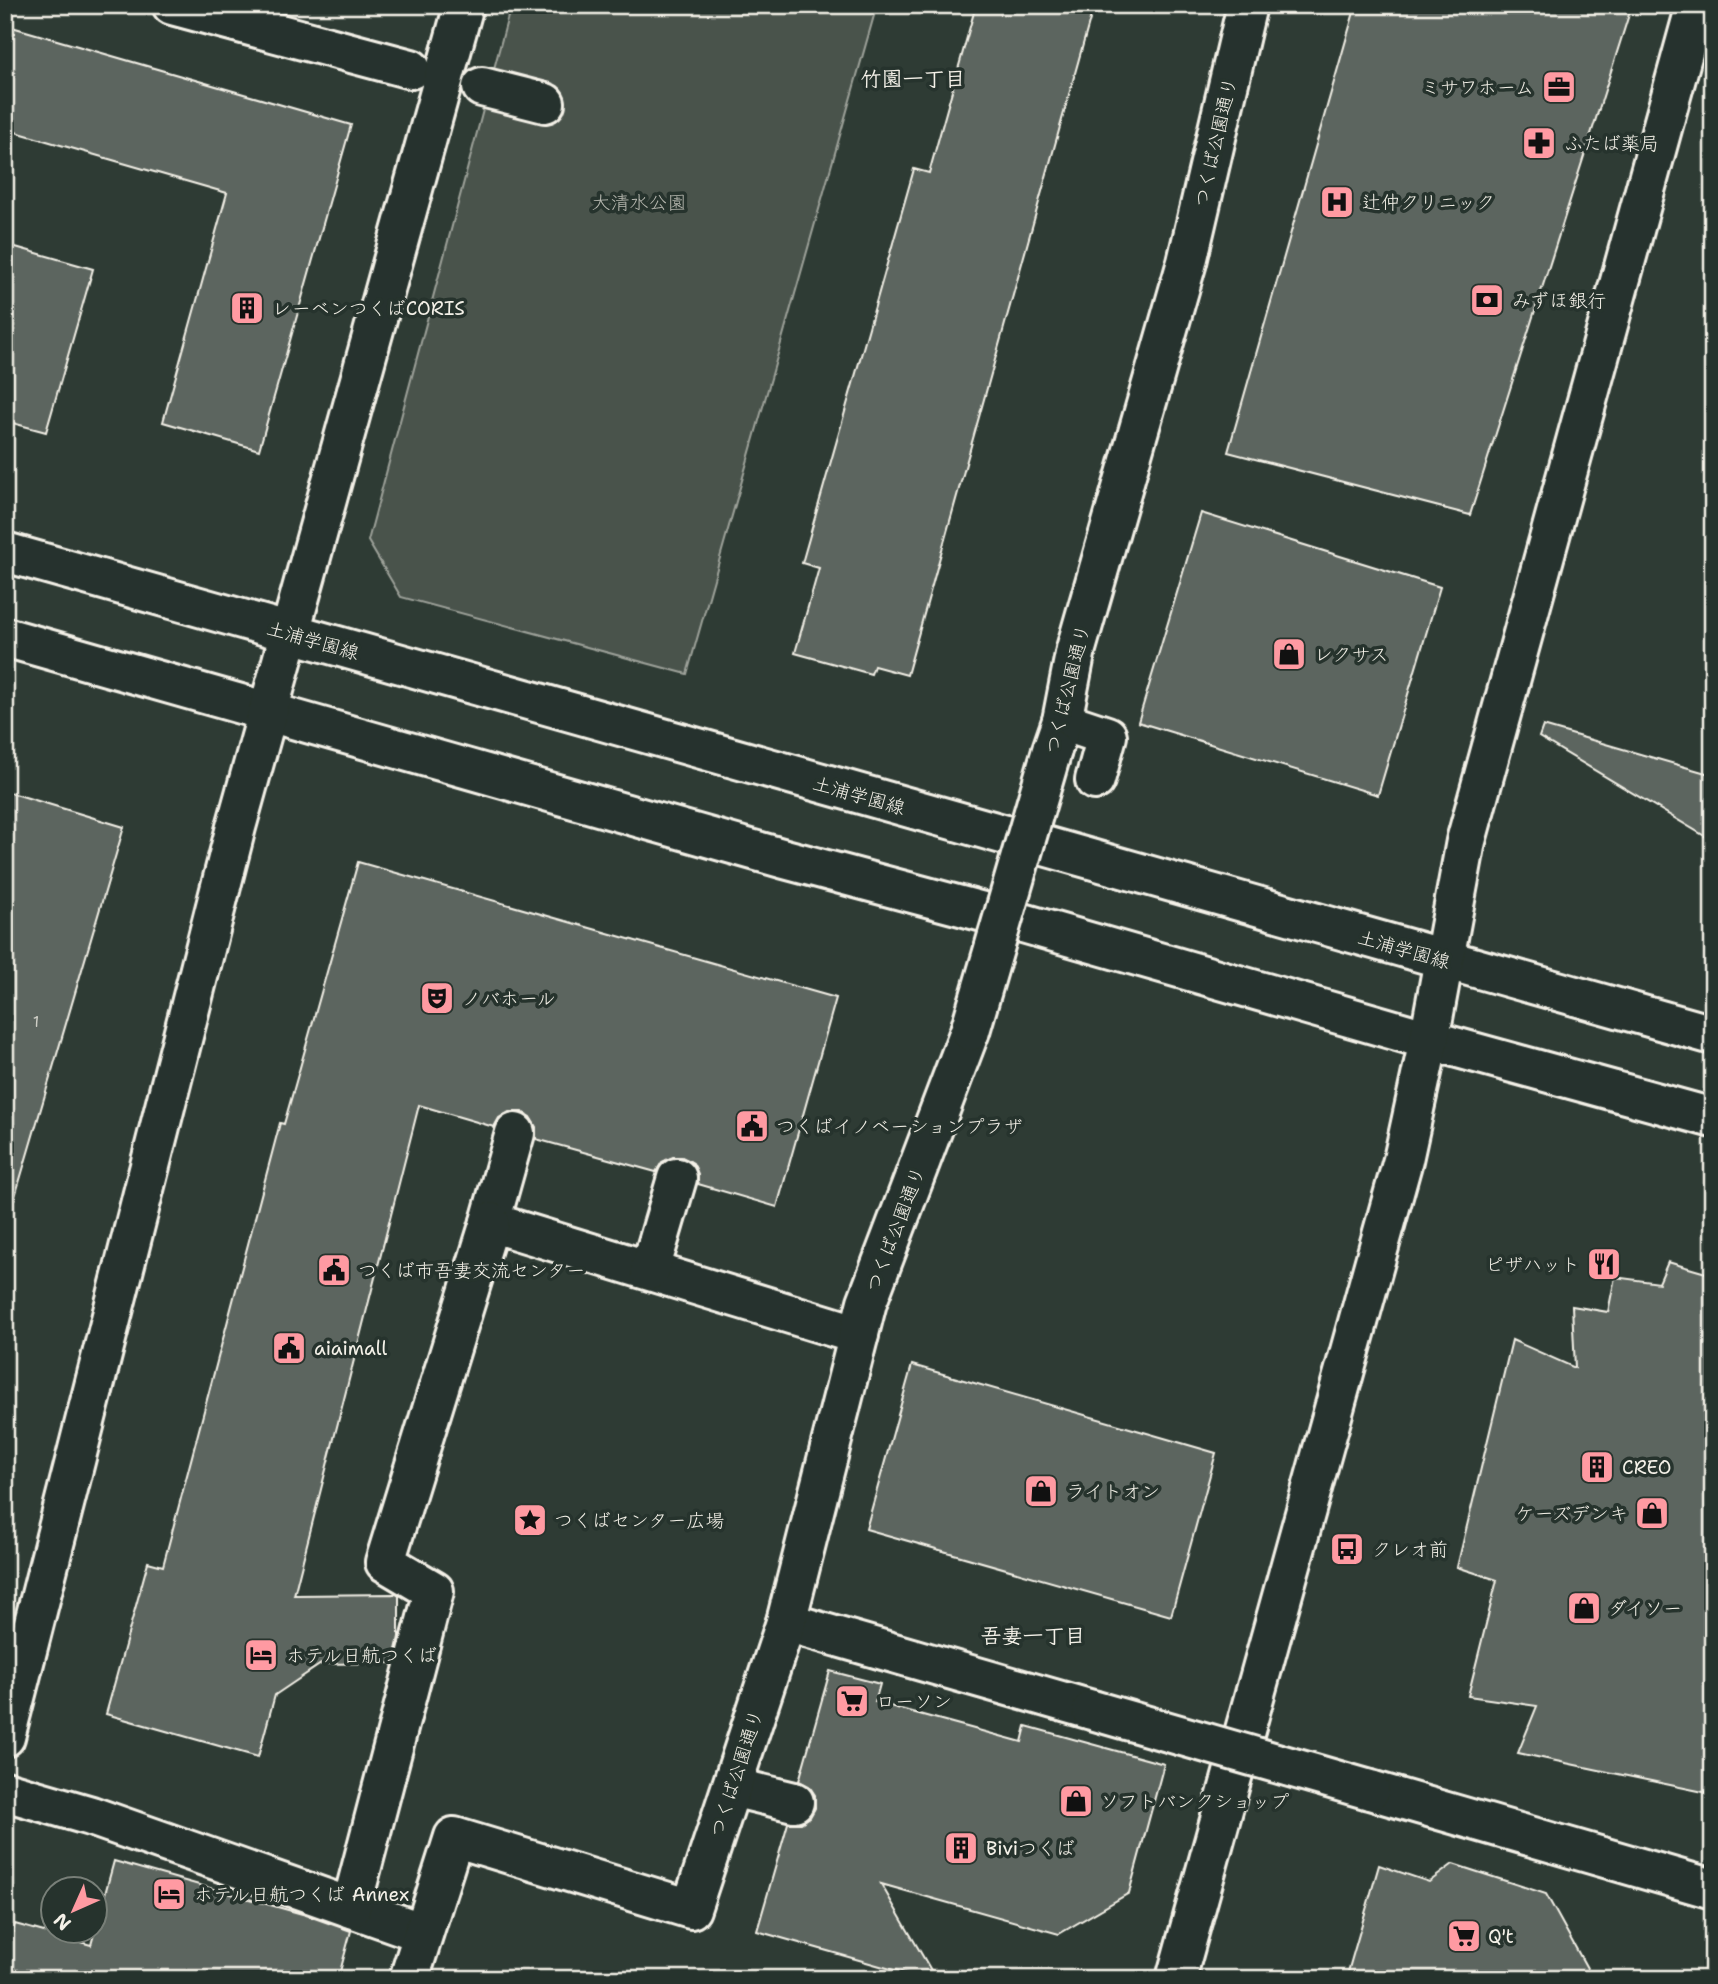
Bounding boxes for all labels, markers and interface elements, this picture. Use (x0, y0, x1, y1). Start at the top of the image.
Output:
district label: 竹園一丁目 (861, 65, 966, 93)
office icon: ミサワホーム (1540, 68, 1578, 106)
street label: つくば公園通り (1188, 74, 1243, 210)
place label: ミサワホーム (1421, 75, 1534, 100)
pharmacy icon: ふたば薬局 (1520, 124, 1558, 162)
place label: ふたば薬局 (1564, 131, 1659, 156)
hospital icon: 辻仲クリニック (1318, 183, 1356, 221)
park label: 大清水公園 (591, 190, 687, 215)
place label: 辻仲クリニック (1362, 190, 1495, 215)
bank icon: みずほ銀行 (1468, 281, 1506, 319)
place label: みずほ銀行 (1512, 288, 1606, 313)
building icon: レーベンつくばCORIS (228, 289, 266, 327)
place label: レーベンつくばCORIS (272, 296, 465, 321)
street label: 土浦学園線 (264, 615, 362, 666)
street label: つくば公園通り (1039, 622, 1096, 757)
shop icon: レクサス (1270, 635, 1308, 673)
place label: レクサス (1314, 642, 1388, 667)
street label: 土浦学園線 (810, 770, 908, 821)
street label: 土浦学園線 (1355, 924, 1453, 975)
theatre icon: ノバホール (418, 979, 456, 1017)
place label: ノバホール (462, 986, 556, 1011)
house number: 1 (33, 1011, 39, 1032)
public building icon: つくばイノベーションプラザ (733, 1107, 771, 1145)
place label: つくばイノベーションプラザ (776, 1114, 1023, 1139)
street label: つくば公園通り (860, 1163, 931, 1296)
restaurant icon: ピザハット (1585, 1245, 1623, 1283)
public building icon: つくば市吾妻交流センター (315, 1251, 353, 1289)
place label: ピザハット (1485, 1252, 1580, 1277)
place label: つくば市吾妻交流センター (358, 1258, 585, 1283)
public building icon: aiaimall (270, 1329, 308, 1367)
place label: aiaimall (314, 1336, 387, 1361)
building icon: CREO (1578, 1448, 1616, 1486)
place label: CREO (1622, 1455, 1672, 1480)
shop icon: ライトオン (1022, 1472, 1060, 1510)
place label: ライトオン (1066, 1479, 1160, 1504)
shop icon: ケーズデンキ (1633, 1494, 1671, 1532)
place icon: つくばセンター広場 (511, 1501, 549, 1539)
place label: ケーズデンキ (1516, 1501, 1628, 1526)
place label: つくばセンター広場 (554, 1508, 724, 1533)
bus stop icon: クレオ前 (1328, 1530, 1366, 1568)
place label: クレオ前 (1372, 1537, 1448, 1562)
shop icon: ダイソー (1565, 1589, 1603, 1627)
place label: ダイソー (1608, 1596, 1682, 1621)
district label: 吾妻一丁目 (981, 1622, 1086, 1650)
hotel icon: ホテル日航つくば (242, 1636, 280, 1674)
place label: ホテル日航つくば (286, 1643, 437, 1668)
supermarket icon: ローソン (833, 1682, 871, 1720)
place label: ローソン (876, 1689, 952, 1714)
street label: つくば公園通り (704, 1706, 769, 1840)
shop icon: ソフトバンクショップ (1057, 1782, 1095, 1820)
place label: ソフトバンクショップ (1100, 1789, 1289, 1814)
building icon: Biviつくば (942, 1829, 980, 1867)
place label: Biviつくば (986, 1836, 1075, 1861)
hotel icon: ホテル日航つくば Annex (150, 1875, 188, 1913)
north arrow (38, 1876, 108, 1946)
place label: ホテル日航つくば Annex (194, 1882, 409, 1907)
text: N (48, 1908, 76, 1936)
supermarket icon: Q't (1445, 1917, 1483, 1955)
place label: Q't (1488, 1924, 1514, 1949)

